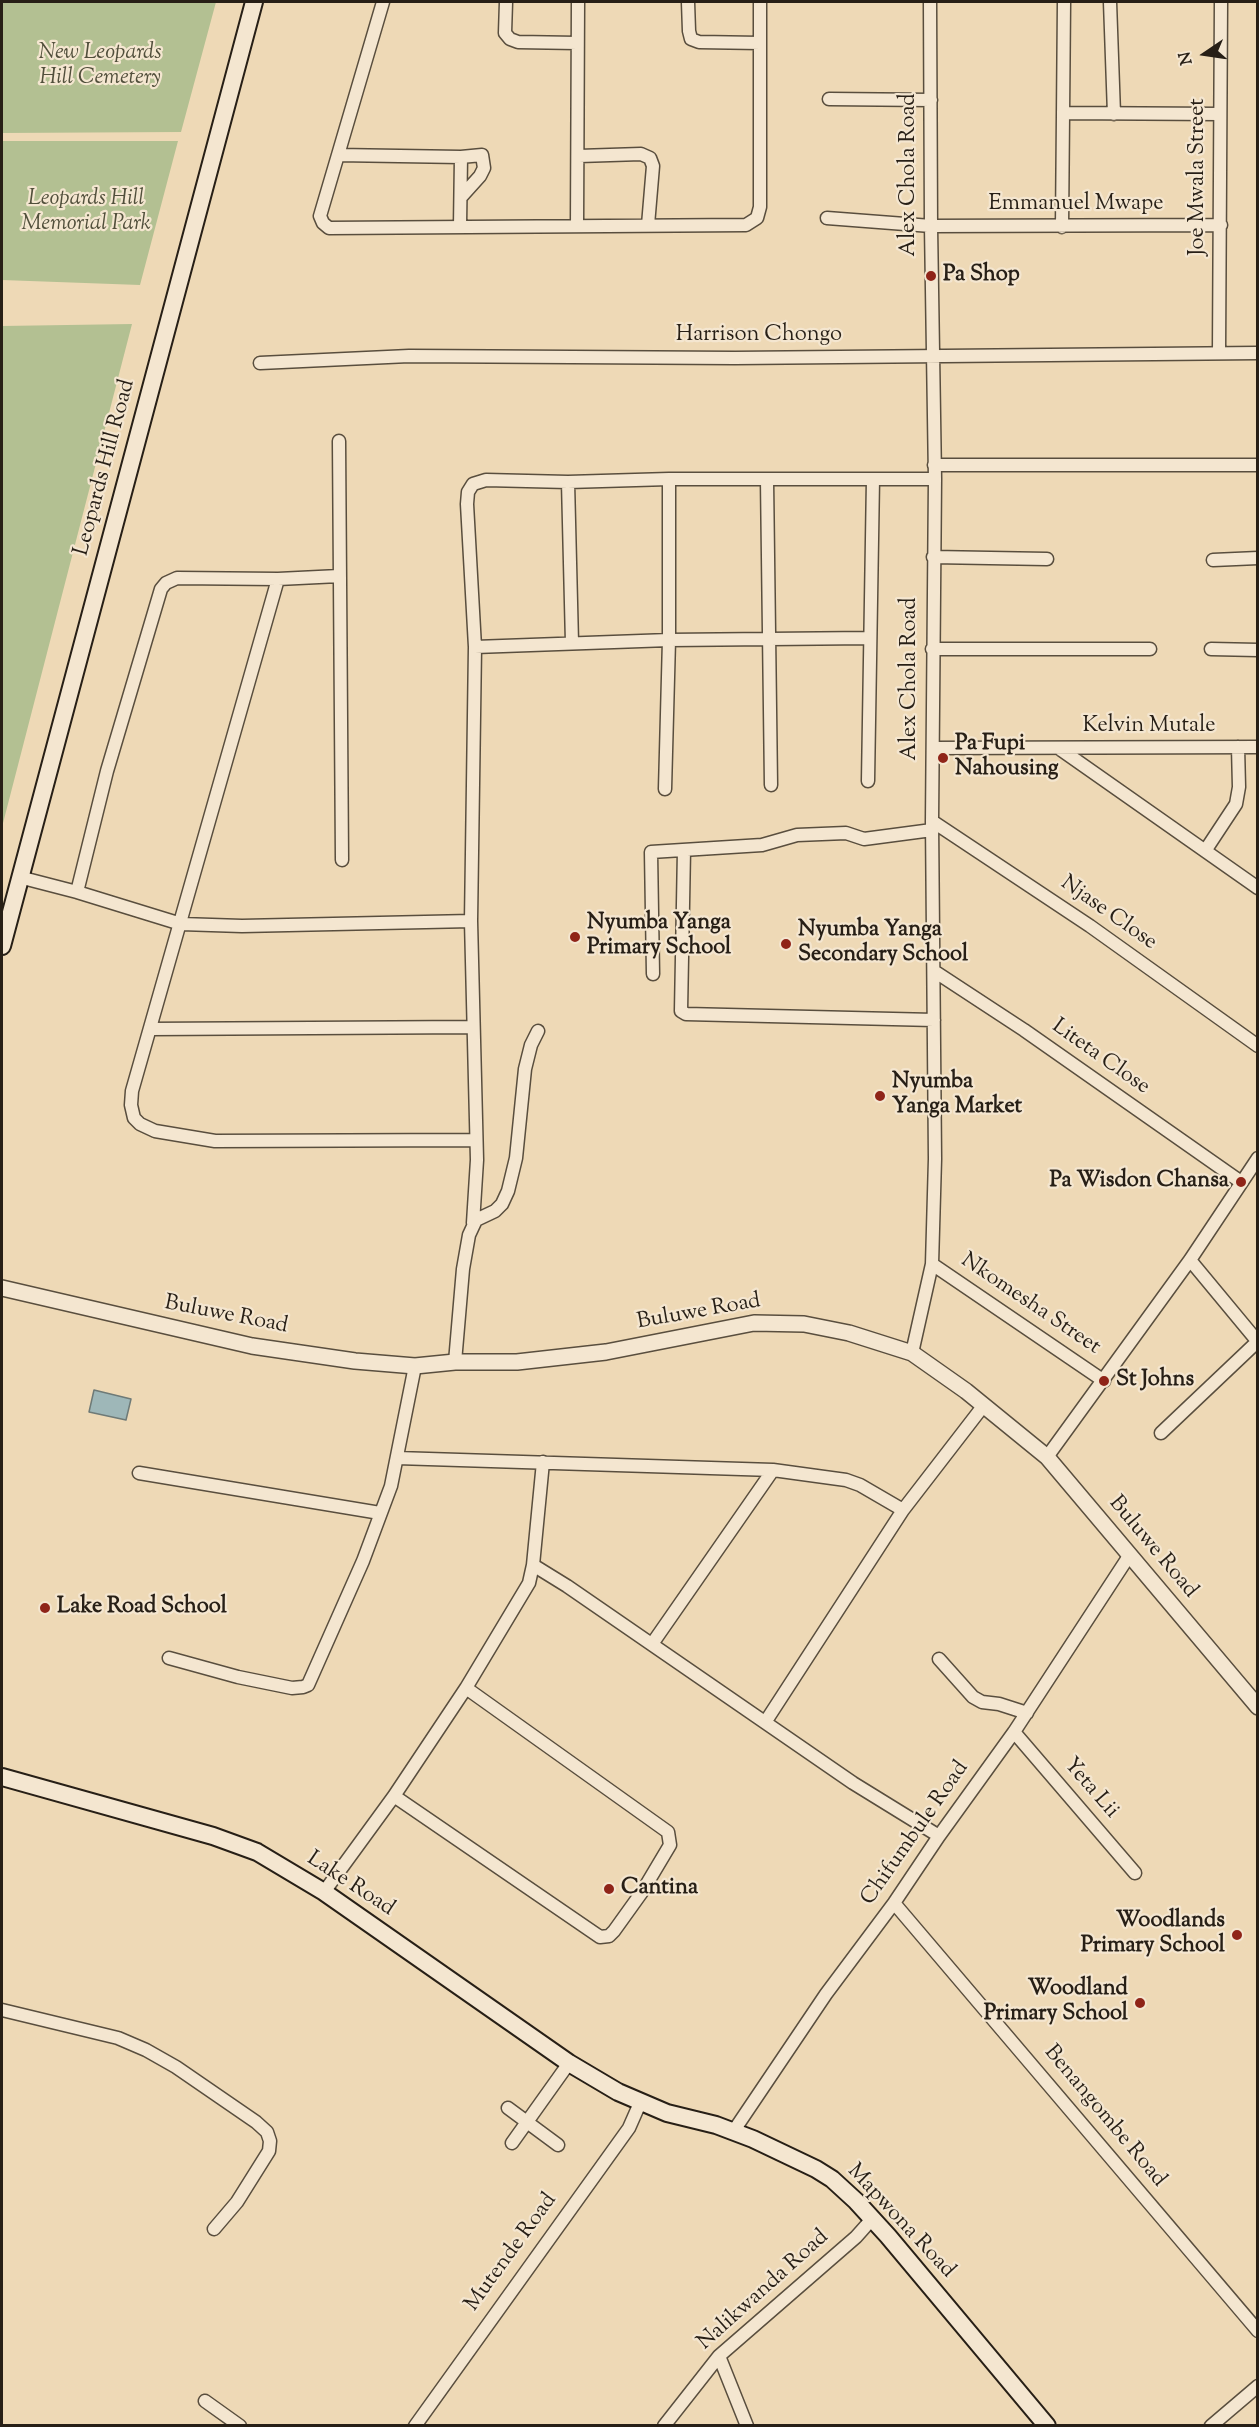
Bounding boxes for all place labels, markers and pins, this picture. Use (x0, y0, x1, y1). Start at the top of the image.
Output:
place label: Pa Shop (943, 263, 1020, 289)
marker: Pa Shop (924, 269, 938, 283)
place label: Pa Fupi Nahousing (955, 732, 1058, 784)
marker: Pa Fupi Nahousing (936, 751, 950, 765)
place label: Nyumba Yanga Primary School (587, 911, 731, 962)
place label: Nyumba Yanga Secondary School (798, 918, 968, 969)
marker: Nyumba Yanga Primary School (568, 930, 582, 944)
marker: Nyumba Yanga Secondary School (779, 937, 793, 951)
place label: Nyumba Yanga Market (892, 1070, 1022, 1122)
marker: Nyumba Yanga Market (873, 1089, 887, 1103)
place label: Pa Wisdon Chansa (1050, 1169, 1229, 1195)
marker: Pa Wisdon Chansa (1234, 1175, 1248, 1189)
place label: St Johns (1116, 1368, 1194, 1394)
marker: St Johns (1097, 1374, 1111, 1388)
place label: Lake Road School (57, 1595, 227, 1621)
marker: Lake Road School (38, 1601, 52, 1615)
place label: Cantina (621, 1876, 698, 1902)
marker: Cantina (602, 1882, 616, 1896)
place label: Woodlands Primary School (1081, 1909, 1225, 1960)
marker: Woodlands Primary School (1230, 1928, 1244, 1942)
place label: Woodland Primary School (984, 1977, 1128, 2029)
marker: Woodland Primary School (1133, 1996, 1147, 2010)

